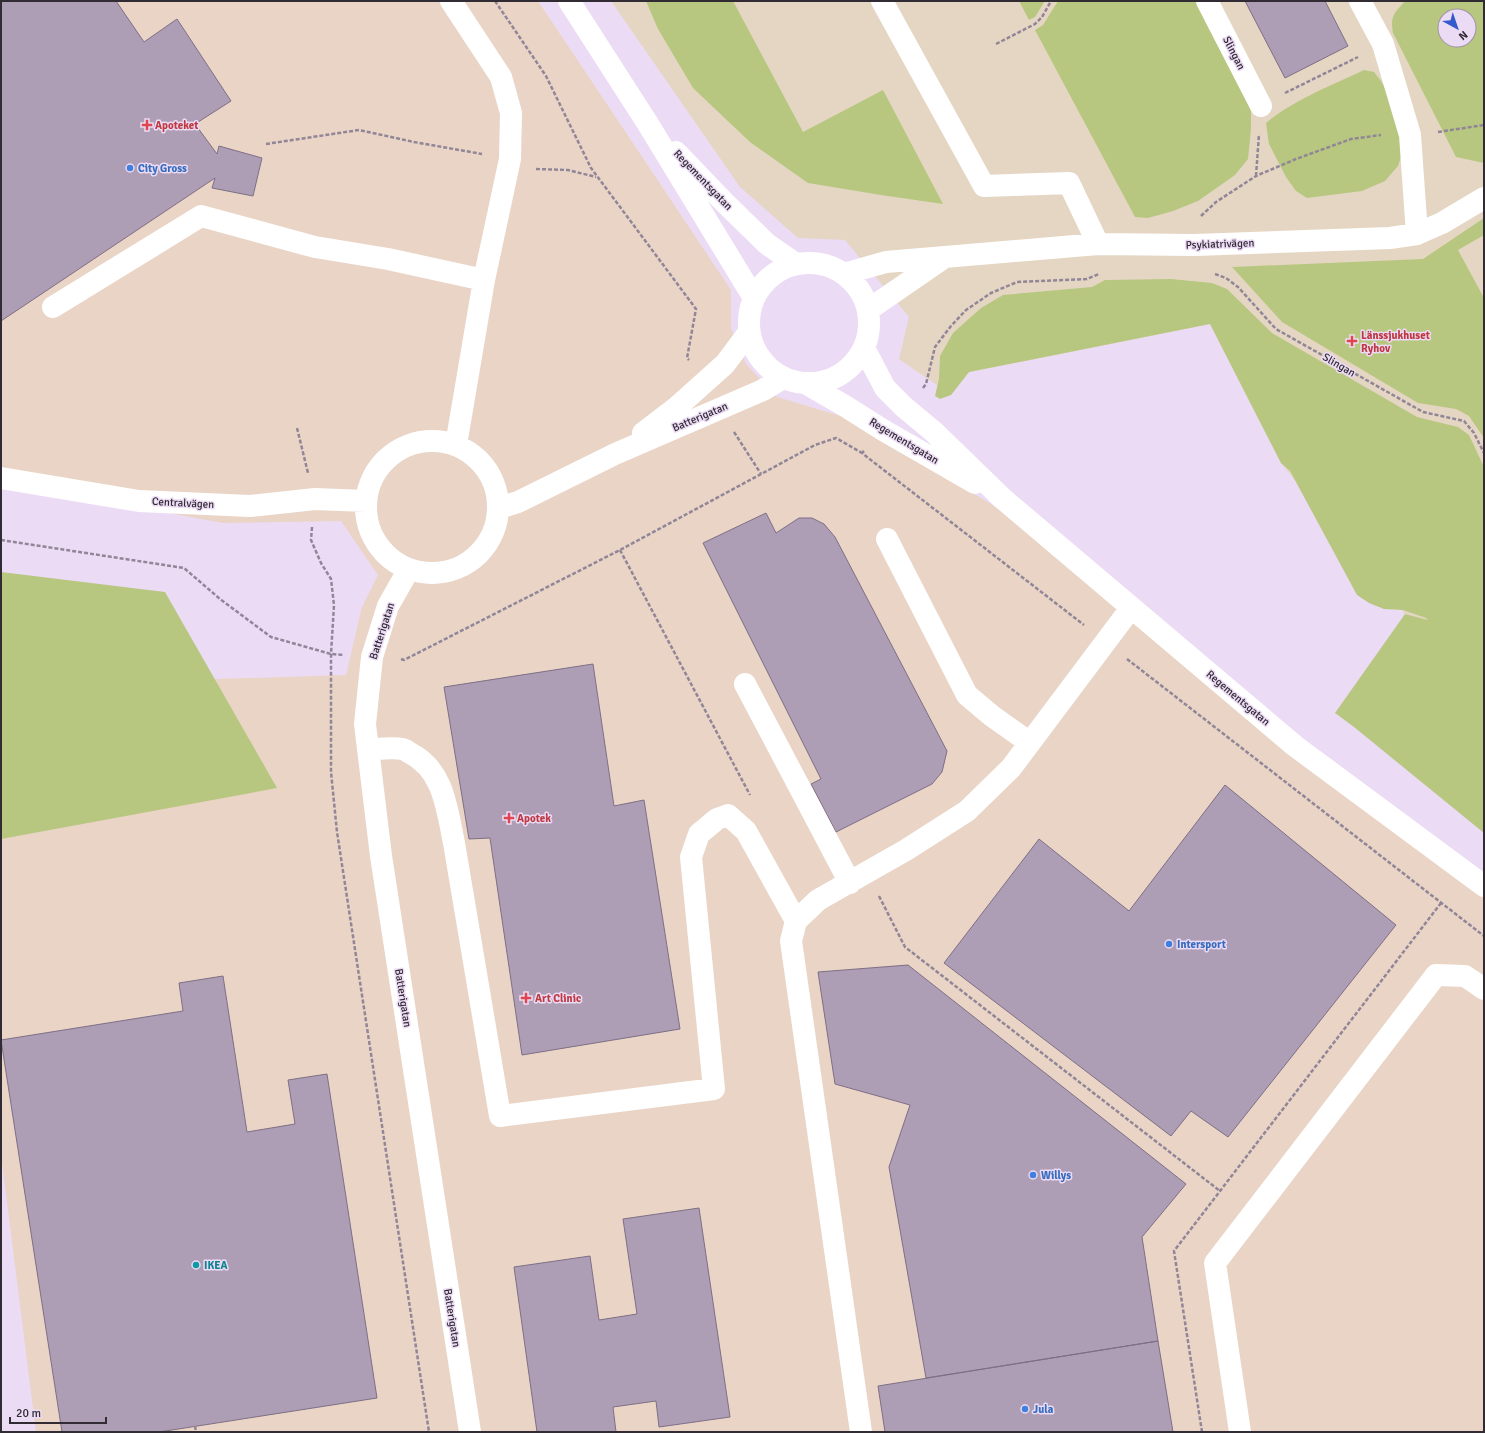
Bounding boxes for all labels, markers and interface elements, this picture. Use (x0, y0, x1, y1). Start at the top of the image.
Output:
north arrow (1437, 8, 1477, 48)
text: N (1456, 28, 1470, 43)
street label: Slingan (1220, 34, 1248, 72)
place label: Apoteket (155, 119, 198, 132)
marker: Apoteket (142, 120, 152, 130)
street label: Regementsgatan (671, 147, 735, 213)
place label: City Gross (138, 162, 187, 175)
marker: City Gross (125, 163, 135, 173)
street label: Psykiatrivägen (1185, 236, 1255, 252)
place label: Länssjukhuset Ryhov (1361, 329, 1430, 355)
marker: Länssjukhuset Ryhov (1346, 335, 1358, 347)
street label: Slingan (1320, 350, 1358, 380)
street label: Batterigatan (670, 399, 730, 435)
street label: Regementsgatan (867, 415, 941, 467)
street label: Centralvägen (151, 495, 215, 511)
street label: Batterigatan (367, 601, 397, 661)
street label: Regementsgatan (1204, 668, 1272, 728)
place label: Apotek (517, 812, 551, 825)
marker: Apotek (504, 813, 514, 823)
place label: Intersport (1177, 938, 1226, 951)
marker: Intersport (1164, 939, 1174, 949)
street label: Batterigatan (392, 968, 414, 1028)
marker: Art Clinic (520, 992, 532, 1004)
place label: Art Clinic (535, 992, 581, 1005)
place label: Willys (1041, 1169, 1071, 1182)
marker: Willys (1028, 1170, 1038, 1180)
place label: IKEA (204, 1259, 228, 1272)
marker: IKEA (191, 1260, 201, 1270)
street label: Batterigatan (441, 1288, 463, 1348)
scale bar (10, 1399, 106, 1425)
place label: Jula (1033, 1403, 1054, 1416)
marker: Jula (1020, 1404, 1030, 1414)
text: 20 m (16, 1406, 41, 1421)

